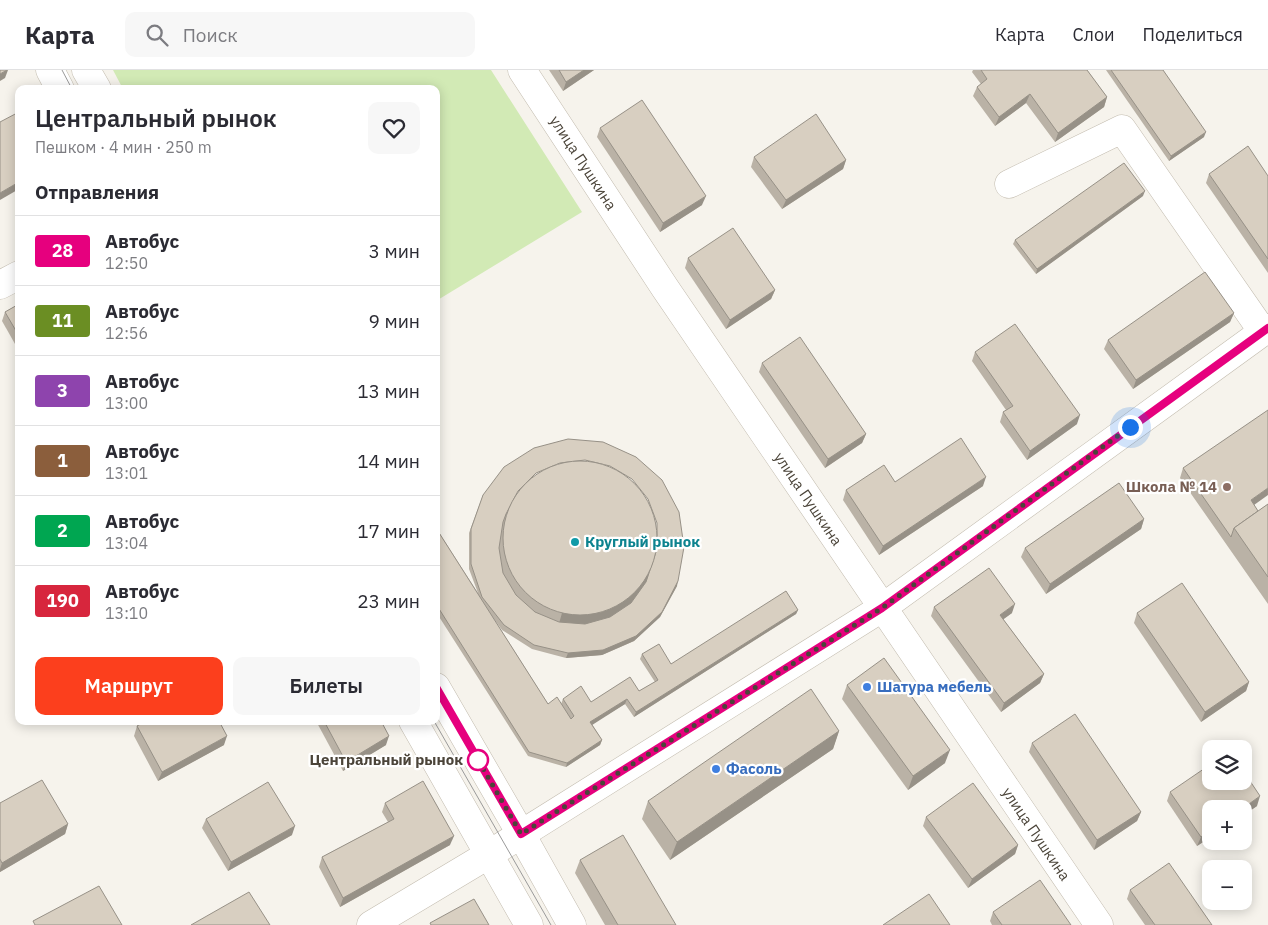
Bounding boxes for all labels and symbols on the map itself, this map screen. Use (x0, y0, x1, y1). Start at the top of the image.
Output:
street label: улица Пушкина (546, 112, 621, 214)
your location (1118, 415, 1143, 440)
street label: улица Пушкина (770, 448, 847, 549)
place label: Школа № 14 (1126, 477, 1217, 496)
marker: Школа № 14 (1221, 481, 1233, 493)
place label: Круглый рынок (585, 532, 700, 551)
marker: Круглый рынок (569, 536, 581, 548)
place label: Шатура мебель (877, 677, 992, 696)
marker: Шатура мебель (861, 681, 873, 693)
marker: Центральный рынок (467, 749, 489, 771)
place label: Центральный рынок (310, 750, 463, 769)
place label: Фасоль (726, 759, 782, 778)
marker: Фасоль (710, 763, 722, 775)
street label: улица Пушкина (998, 783, 1075, 884)

